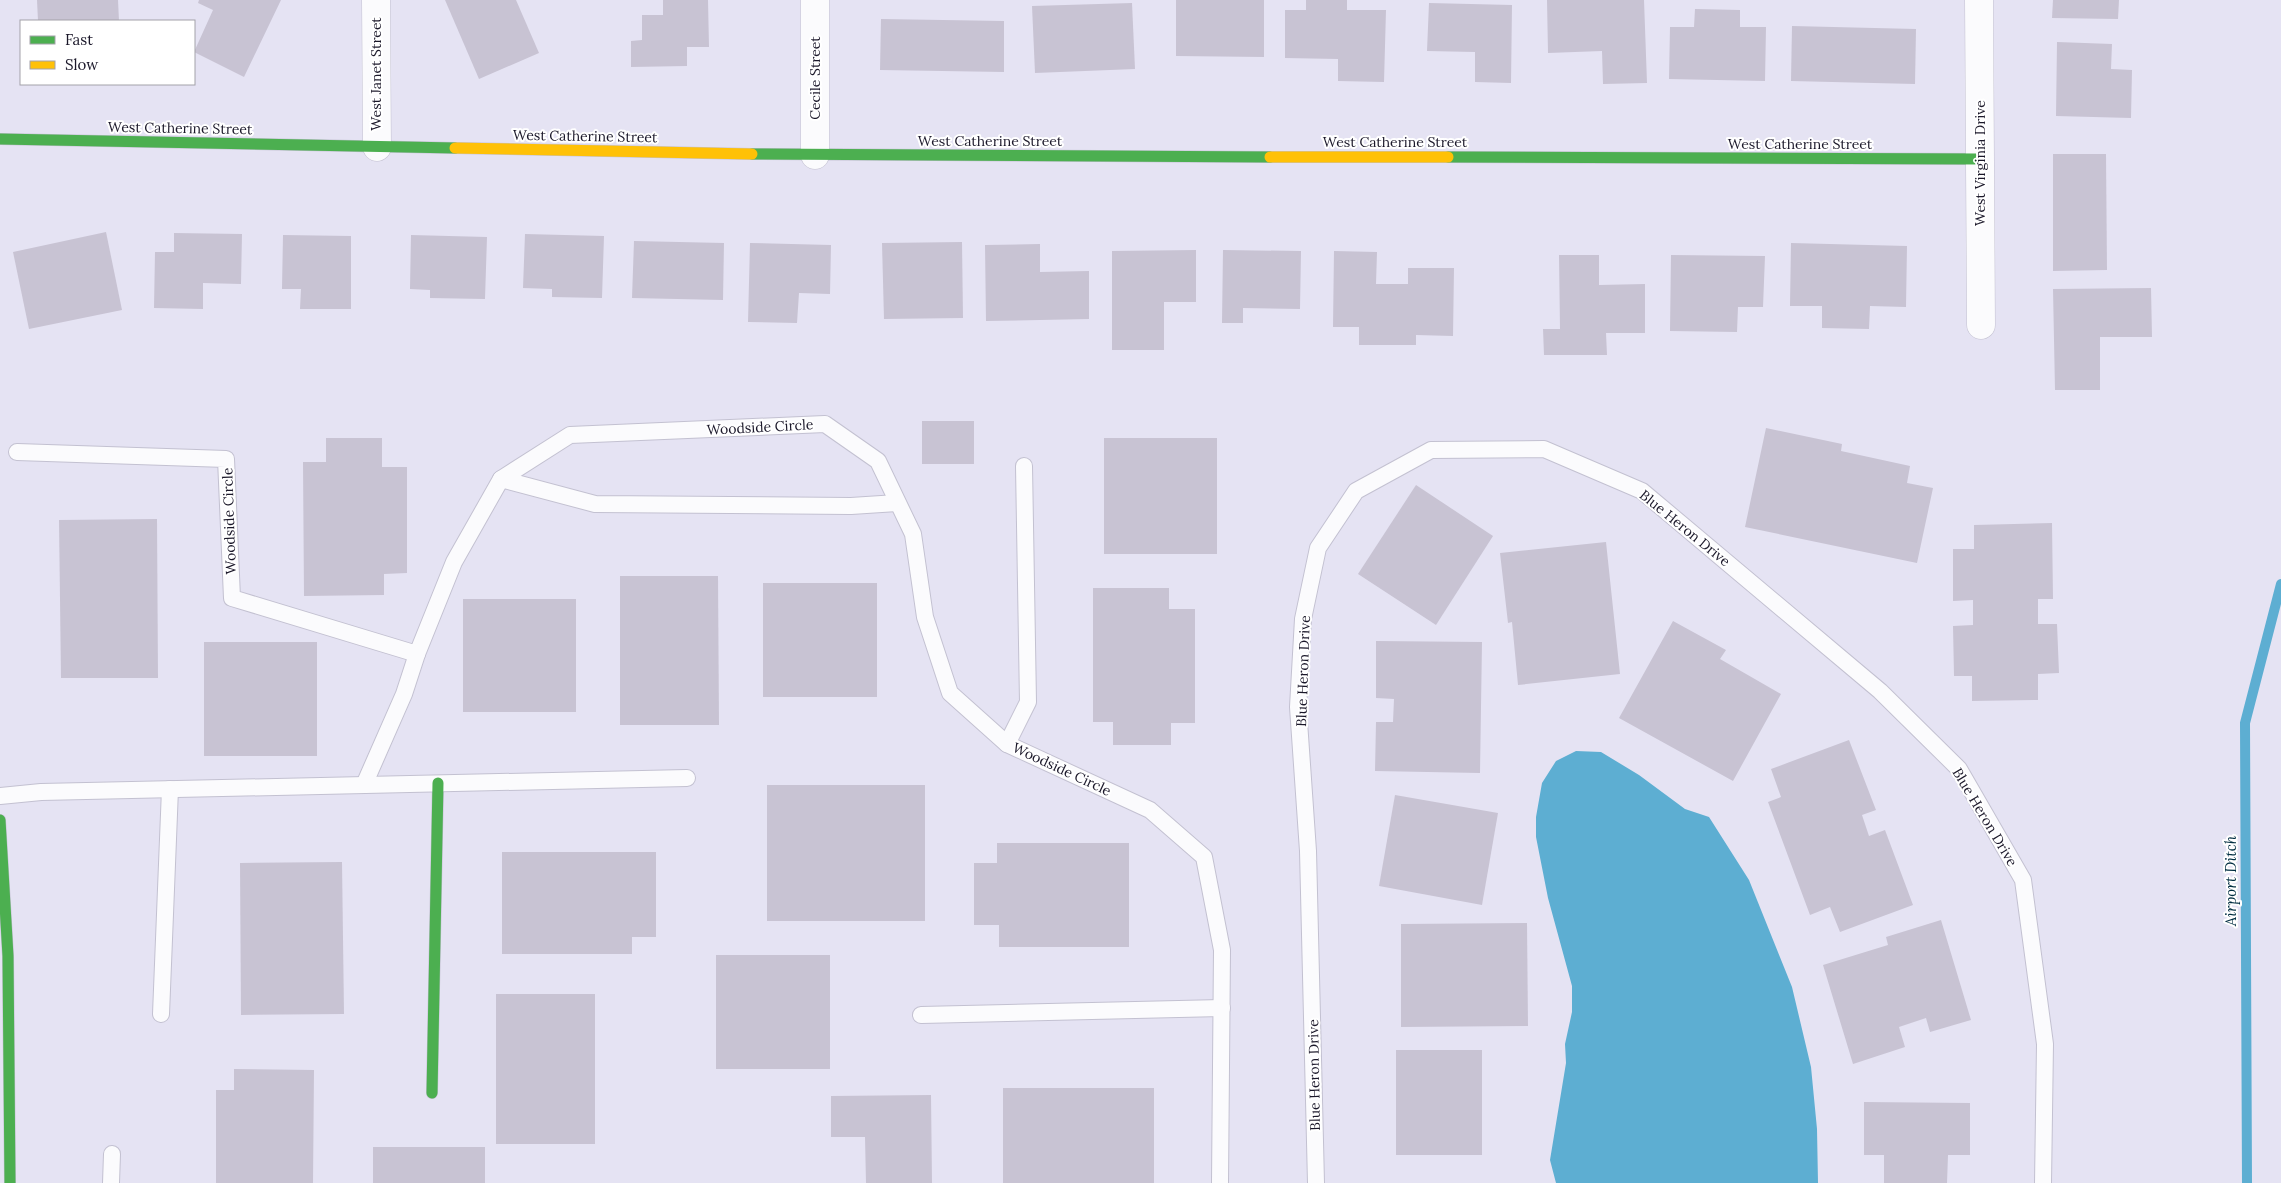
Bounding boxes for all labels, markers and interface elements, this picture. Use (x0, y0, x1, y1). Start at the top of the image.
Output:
street label: West Janet Street (367, 17, 385, 131)
legend (20, 20, 195, 85)
text: Fast (65, 30, 93, 49)
street label: Cecile Street (806, 36, 824, 120)
text: Slow (65, 55, 98, 74)
street label: West Virginia Drive (1971, 100, 1989, 226)
street label: West Catherine Street (108, 118, 253, 138)
street label: West Catherine Street (513, 126, 658, 146)
street label: West Catherine Street (918, 132, 1063, 150)
street label: West Catherine Street (1323, 133, 1468, 151)
street label: West Catherine Street (1728, 135, 1873, 153)
street label: Woodside Circle (706, 415, 814, 439)
street label: Woodside Circle (218, 467, 240, 575)
street label: Blue Heron Drive (1636, 486, 1734, 570)
street label: Blue Heron Drive (1292, 615, 1314, 727)
street label: Woodside Circle (1010, 738, 1115, 800)
street label: Blue Heron Drive (1949, 765, 2022, 870)
water label: Airport Ditch (2221, 835, 2240, 927)
street label: Blue Heron Drive (1304, 1019, 1324, 1131)

